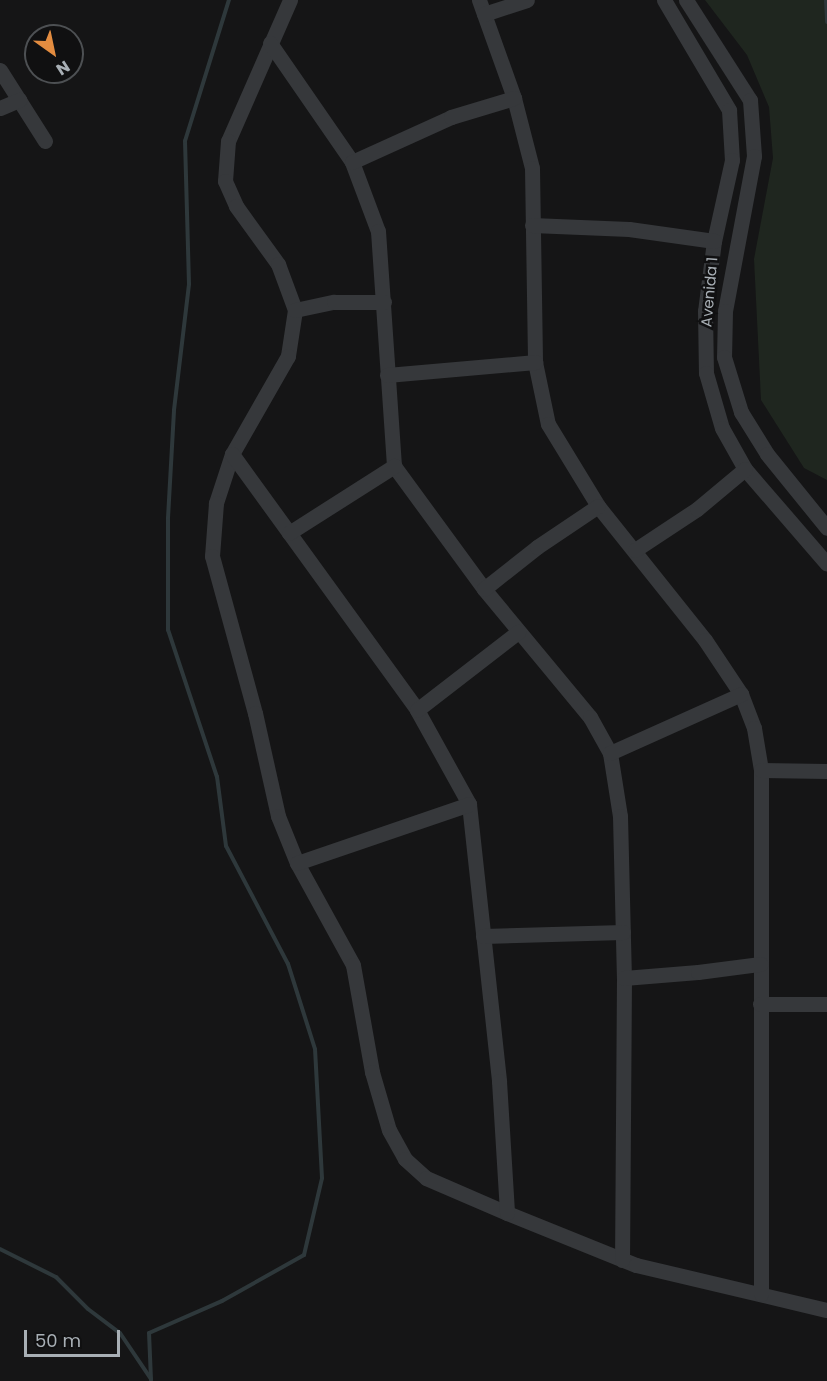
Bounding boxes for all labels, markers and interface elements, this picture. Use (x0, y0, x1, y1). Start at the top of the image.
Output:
north arrow (24, 24, 84, 84)
text: N (52, 55, 74, 81)
street label: Avenida 1 (697, 256, 721, 328)
scale bar (27, 1318, 123, 1356)
text: 50 m (35, 1328, 81, 1353)

